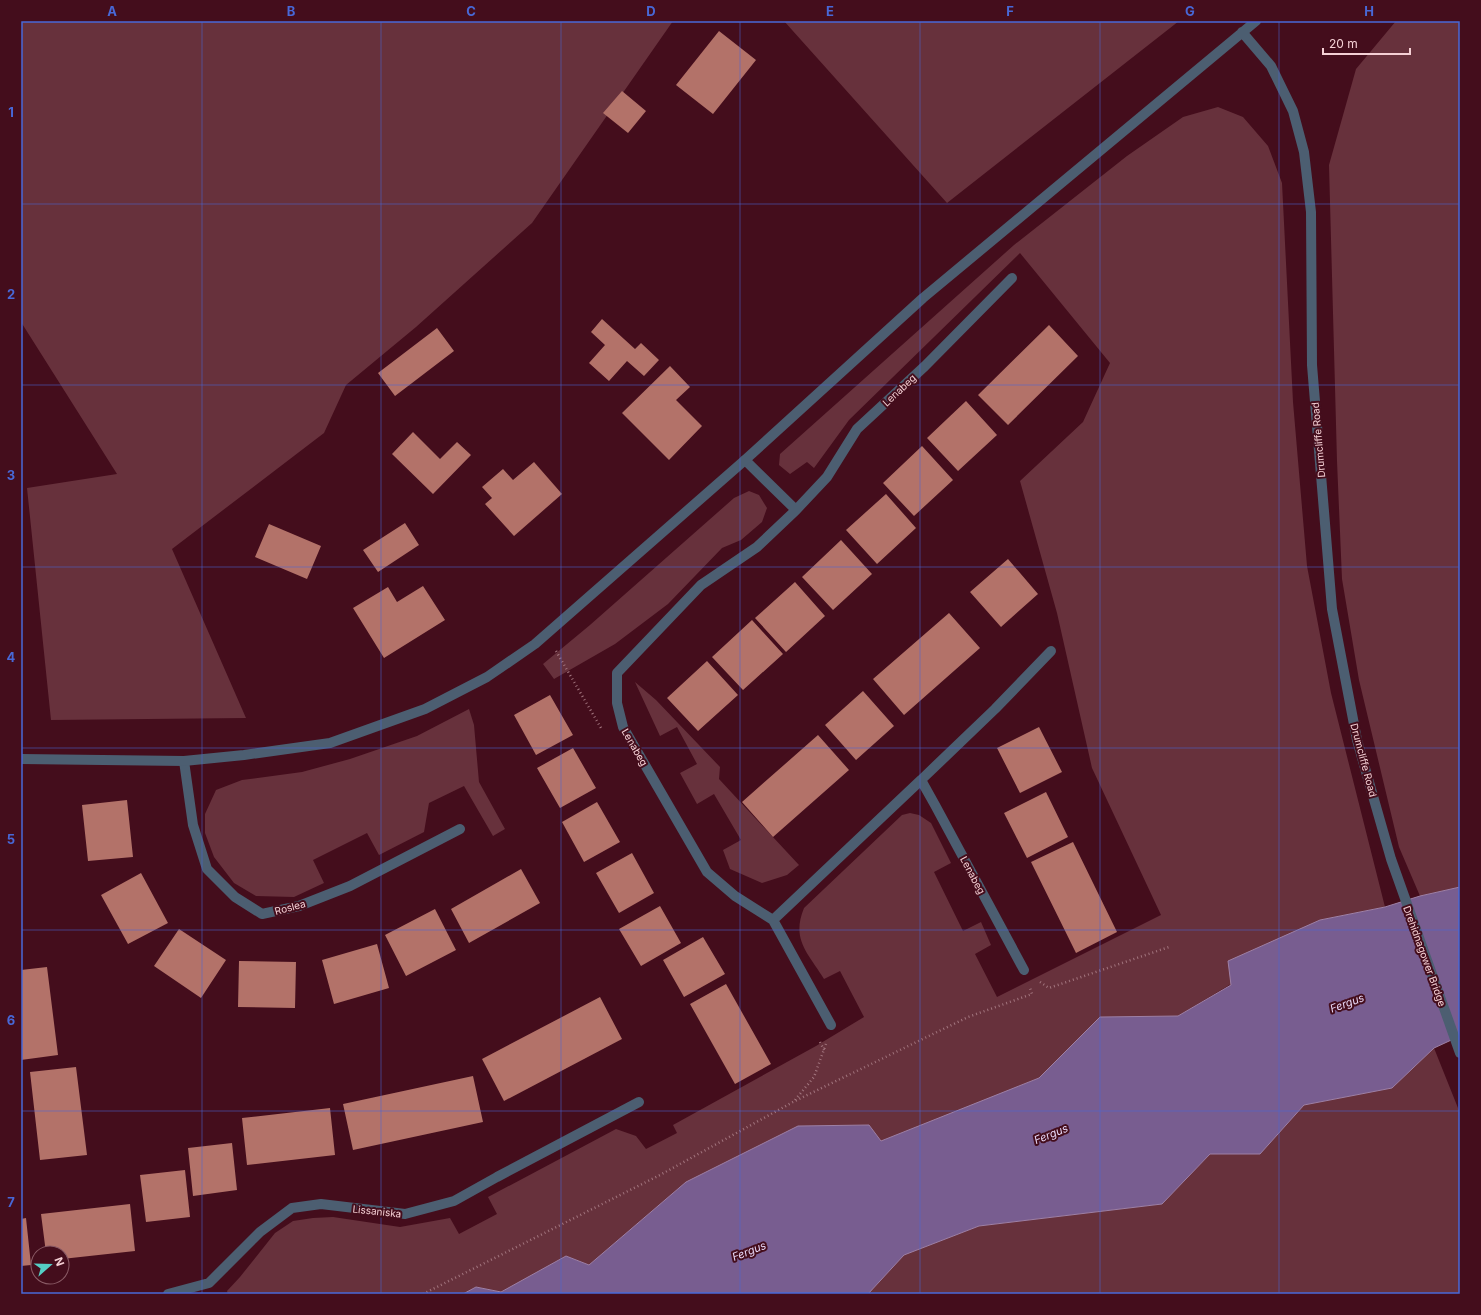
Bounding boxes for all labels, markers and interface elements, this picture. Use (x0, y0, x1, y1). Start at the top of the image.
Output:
text: A (107, 3, 117, 19)
text: B (287, 3, 296, 19)
text: C (466, 3, 476, 19)
text: D (646, 3, 656, 19)
text: E (826, 3, 834, 19)
text: F (1006, 3, 1014, 19)
text: G (1185, 3, 1195, 19)
text: H (1364, 3, 1374, 19)
scale bar (1323, 30, 1410, 56)
text: 20 m (1329, 36, 1358, 51)
text: 1 (8, 104, 14, 120)
text: 2 (7, 286, 15, 302)
street label: Lenabeg (880, 372, 918, 408)
street label: Drumcliffe Road (1309, 402, 1327, 478)
text: 3 (7, 467, 15, 483)
text: 4 (7, 649, 16, 665)
street label: Drumcliffe Road (1348, 722, 1380, 798)
street label: Lenabeg (620, 726, 650, 768)
text: 5 (7, 831, 15, 847)
street label: Lenabeg (958, 854, 988, 896)
street label: Roslea (273, 897, 307, 917)
street label: Drehidnagower Bridge (1401, 904, 1449, 1008)
water label: Fergus (1328, 990, 1366, 1016)
text: 6 (7, 1012, 15, 1028)
water label: Fergus (1032, 1121, 1070, 1147)
text: 7 (7, 1194, 15, 1210)
street label: Lissaniska (352, 1202, 402, 1220)
water label: Fergus (730, 1238, 768, 1264)
north arrow (30, 1245, 70, 1285)
text: N (51, 1255, 67, 1268)

